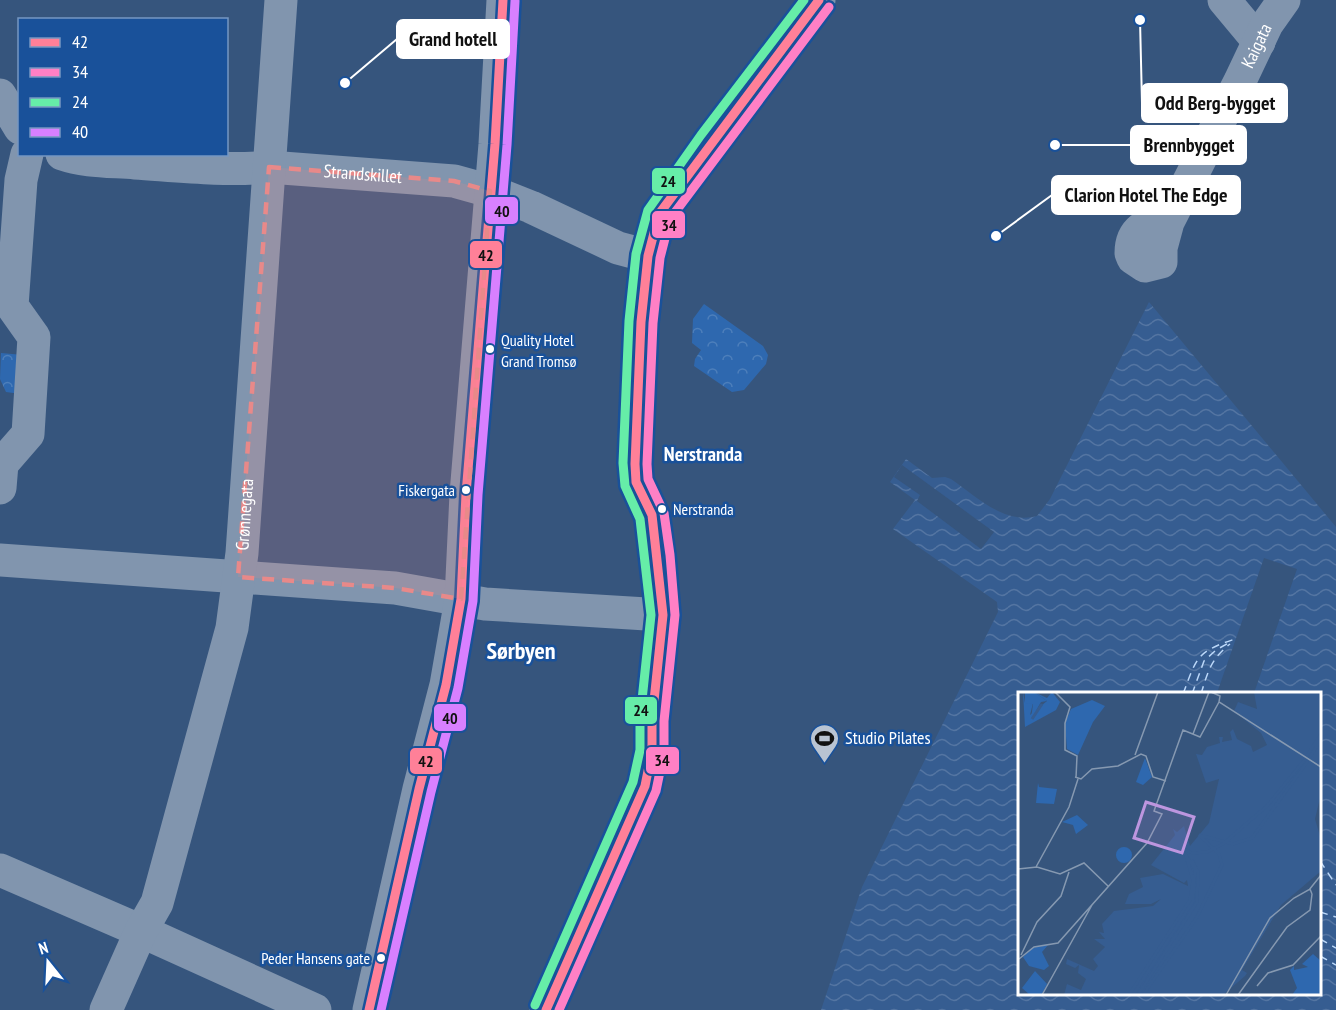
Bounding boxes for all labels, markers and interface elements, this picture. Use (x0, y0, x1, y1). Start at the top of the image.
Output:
legend (18, 18, 228, 156)
callout: Grand hotell (397, 20, 509, 58)
street label: Kaigata (1236, 20, 1277, 72)
text: Grand hotell (409, 26, 497, 52)
text: 42 (72, 30, 88, 53)
text: 34 (72, 60, 88, 83)
callout: Odd Berg-bygget (1142, 84, 1287, 122)
text: 24 (72, 90, 88, 113)
text: Odd Berg-bygget (1155, 90, 1275, 116)
text: 40 (72, 120, 88, 143)
callout: Brennbygget (1131, 126, 1246, 164)
text: Brennbygget (1144, 132, 1235, 158)
street label: Strandskillet (323, 159, 403, 188)
line badge: 24 (651, 167, 686, 195)
text: 24 (660, 171, 676, 191)
callout: Clarion Hotel The Edge (1052, 176, 1240, 214)
text: Clarion Hotel The Edge (1065, 182, 1227, 208)
line badge: 40 (484, 196, 519, 225)
text: 40 (494, 201, 510, 221)
line badge: 34 (651, 210, 686, 239)
text: 34 (661, 215, 677, 235)
line badge: 42 (469, 240, 503, 269)
text: 42 (478, 245, 494, 265)
place label: Quality Hotel Grand Tromsø (501, 330, 576, 371)
marker: Quality Hotel Grand Tromsø (484, 343, 496, 355)
district label: Nerstranda (664, 441, 742, 467)
street label: Grønnegata (230, 478, 258, 551)
place label: Fiskergata (398, 480, 455, 500)
marker: Fiskergata (460, 484, 472, 496)
place label: Nerstranda (673, 499, 734, 519)
marker: Nerstranda (656, 503, 668, 515)
district label: Sørbyen (486, 635, 556, 666)
inset map (1018, 692, 1321, 995)
line badge: 24 (624, 696, 658, 725)
text: 24 (633, 700, 649, 720)
line badge: 40 (433, 703, 467, 732)
text: 40 (442, 708, 458, 728)
sports icon: Studio Pilates (808, 722, 840, 764)
place label: Studio Pilates (845, 726, 931, 749)
line badge: 34 (645, 746, 680, 775)
line badge: 42 (409, 747, 443, 775)
text: 34 (654, 750, 670, 770)
text: 42 (418, 751, 434, 771)
north arrow (18, 932, 78, 992)
text: N (36, 937, 51, 959)
place label: Peder Hansens gate (261, 948, 370, 968)
marker: Peder Hansens gate (375, 952, 387, 964)

